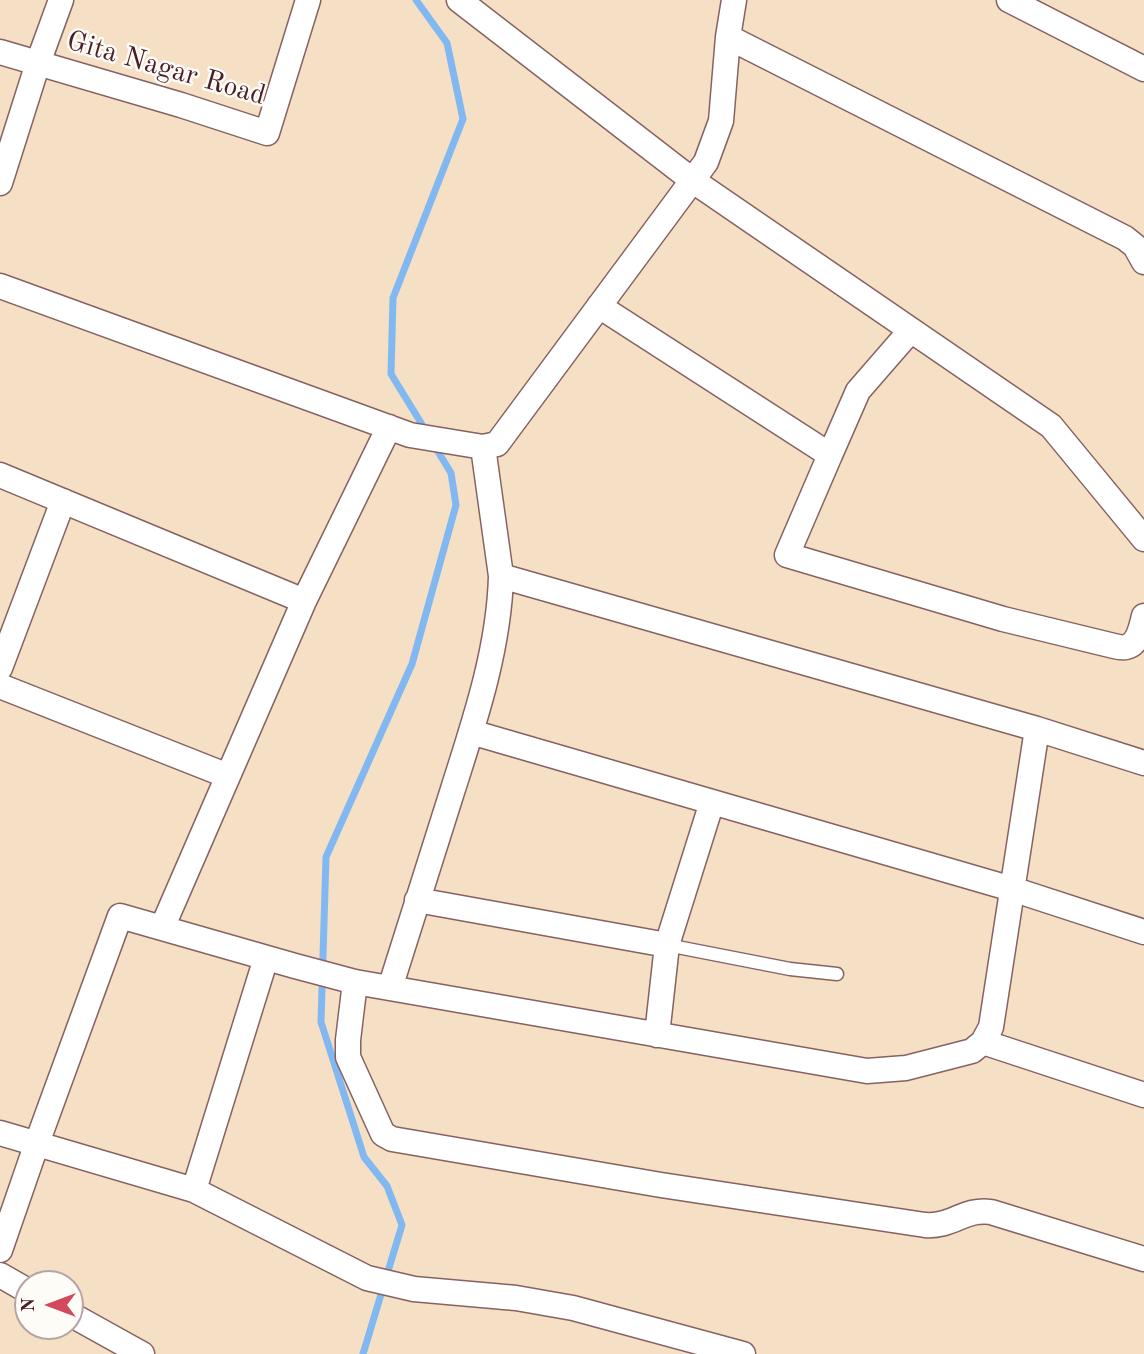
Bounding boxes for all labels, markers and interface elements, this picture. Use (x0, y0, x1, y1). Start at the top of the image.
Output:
street label: Gita Nagar Road (63, 25, 269, 113)
north arrow (14, 1270, 84, 1340)
text: N (20, 1298, 39, 1312)

